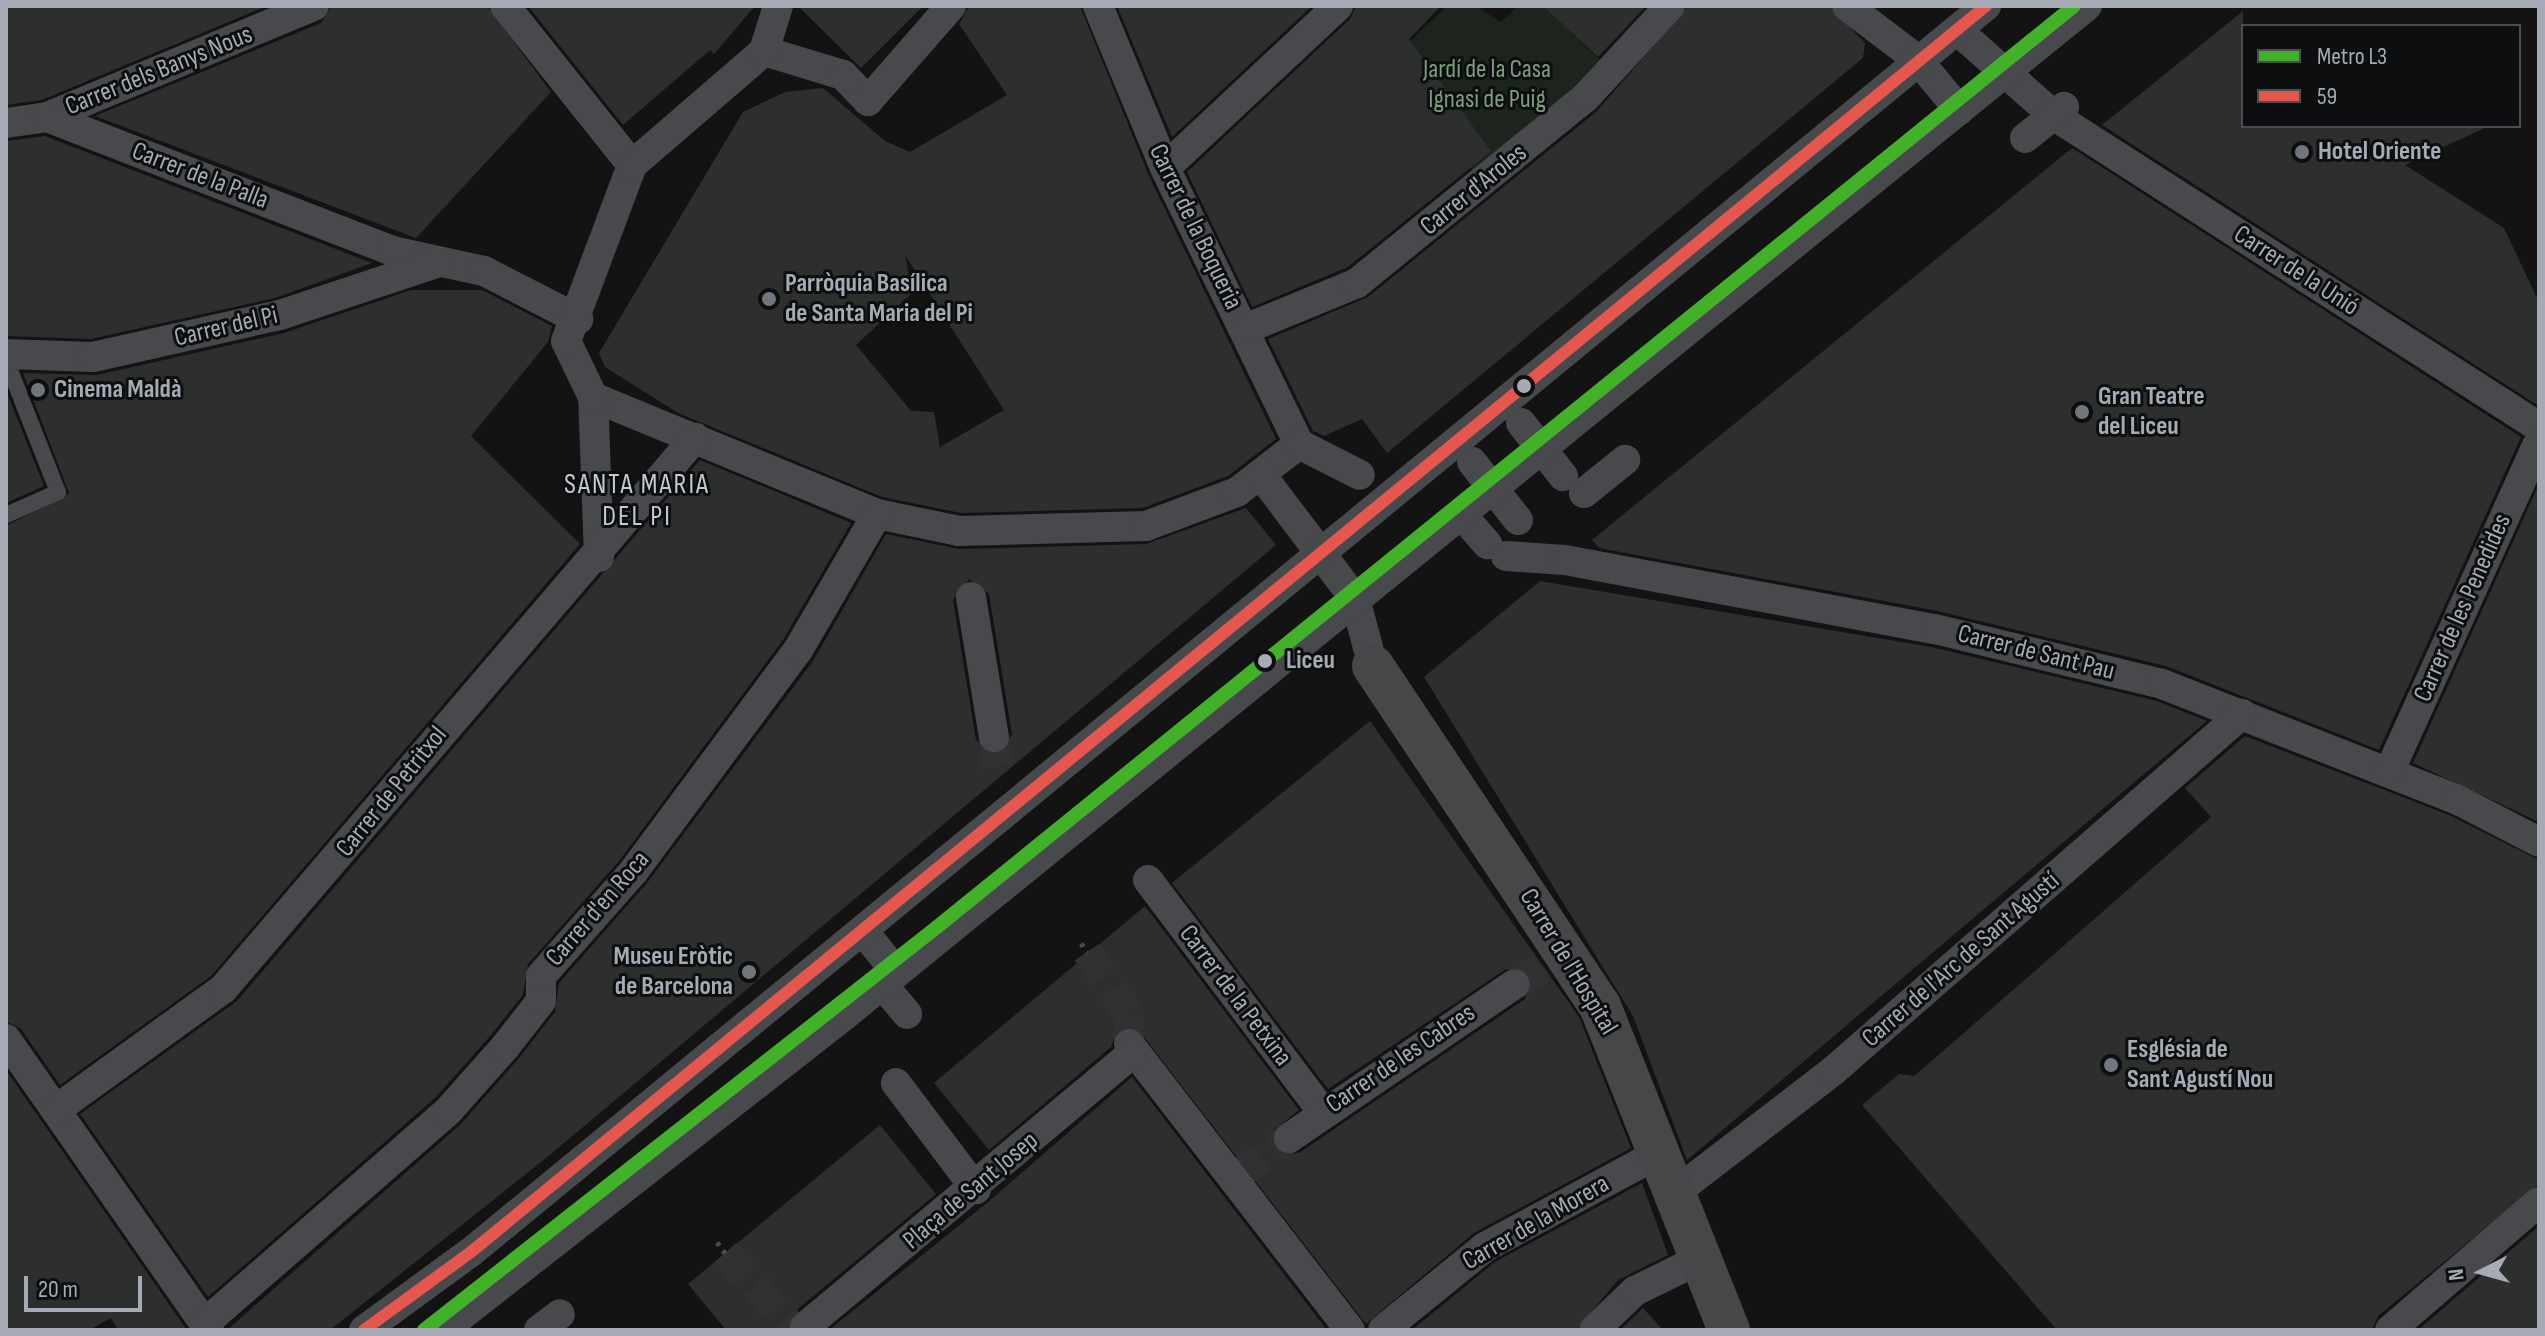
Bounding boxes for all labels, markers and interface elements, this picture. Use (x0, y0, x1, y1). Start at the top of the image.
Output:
street label: Carrer dels Banys Nous (61, 19, 257, 123)
legend (2241, 24, 2521, 128)
text: Metro L3 (2317, 42, 2387, 71)
park label: Jardí de la Casa Ignasi de Puig (1423, 54, 1551, 116)
text: 59 (2317, 82, 2337, 111)
street label: Carrer de la Palla (127, 136, 273, 216)
place label: Hotel Oriente (2318, 136, 2441, 168)
street label: Carrer d'Aroles (1415, 138, 1533, 242)
street label: Carrer de la Boqueria (1142, 139, 1248, 315)
marker: Hotel Oriente (2293, 143, 2311, 161)
street label: Carrer de la Unió (2228, 219, 2364, 323)
place label: Parròquia Basílica de Santa Maria del Pi (785, 268, 973, 330)
marker: Parròquia Basílica de Santa Maria del Pi (760, 290, 778, 308)
street label: Carrer del Pi (171, 300, 281, 354)
place label: Cinema Maldà (54, 374, 182, 406)
unlabelled marker (1516, 378, 1532, 394)
marker: Cinema Maldà (29, 381, 47, 399)
place label: Gran Teatre del Liceu (2098, 381, 2205, 442)
marker: Gran Teatre del Liceu (2073, 403, 2091, 421)
district label: SANTA MARIA DEL PI (564, 468, 710, 534)
street label: Carrer de les Penedides (2408, 509, 2518, 707)
street label: Carrer de Sant Pau (1955, 618, 2117, 688)
place label: Liceu (1286, 645, 1335, 677)
marker: Liceu (1251, 647, 1279, 675)
street label: Carrer de Petritxol (330, 721, 454, 863)
street label: Carrer d'en Roca (540, 845, 656, 973)
street label: Carrer de l'Arc de Sant Agustí (1856, 866, 2066, 1054)
street label: Carrer de l'Hospital (1512, 883, 1624, 1041)
street label: Carrer de la Petxina (1172, 919, 1298, 1073)
place label: Museu Eròtic de Barcelona (614, 941, 733, 1002)
marker: Museu Eròtic de Barcelona (740, 963, 758, 981)
street label: Carrer de les Cabres (1321, 998, 1481, 1120)
place label: Església de Sant Agustí Nou (2127, 1034, 2273, 1096)
marker: Església de Sant Agustí Nou (2102, 1056, 2120, 1074)
street label: Plaça de Sant Josep (897, 1125, 1045, 1257)
street label: Carrer de la Morera (1457, 1169, 1615, 1277)
north arrow (2441, 1232, 2521, 1312)
scale bar (28, 1260, 146, 1310)
text: N (2443, 1267, 2471, 1282)
text: 20 m (38, 1275, 78, 1304)

